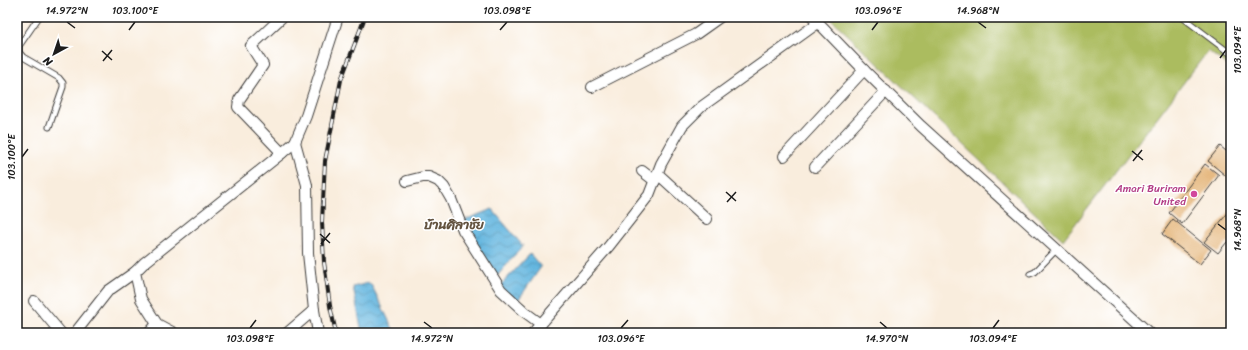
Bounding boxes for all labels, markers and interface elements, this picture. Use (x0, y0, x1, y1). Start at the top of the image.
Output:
text: 14.972°N (46, 2, 88, 20)
text: 103.100°E (112, 2, 159, 20)
text: 103.098°E (483, 2, 532, 20)
text: 103.096°E (854, 2, 903, 20)
text: 14.968°N (957, 2, 999, 20)
text: 103.094°E (1229, 25, 1247, 74)
north arrow (34, 34, 74, 74)
text: N (39, 51, 58, 72)
text: 103.100°E (3, 133, 21, 180)
place label: Amari Buriram United (1115, 179, 1187, 211)
marker: Amari Buriram United (1189, 189, 1199, 199)
text: 14.968°N (1229, 209, 1247, 251)
district label: บ้านศิลาชัย (423, 213, 484, 236)
text: 103.098°E (226, 330, 275, 348)
text: 14.972°N (411, 330, 453, 348)
text: 103.096°E (597, 330, 646, 348)
text: 14.970°N (866, 330, 909, 348)
text: 103.094°E (969, 330, 1018, 348)

